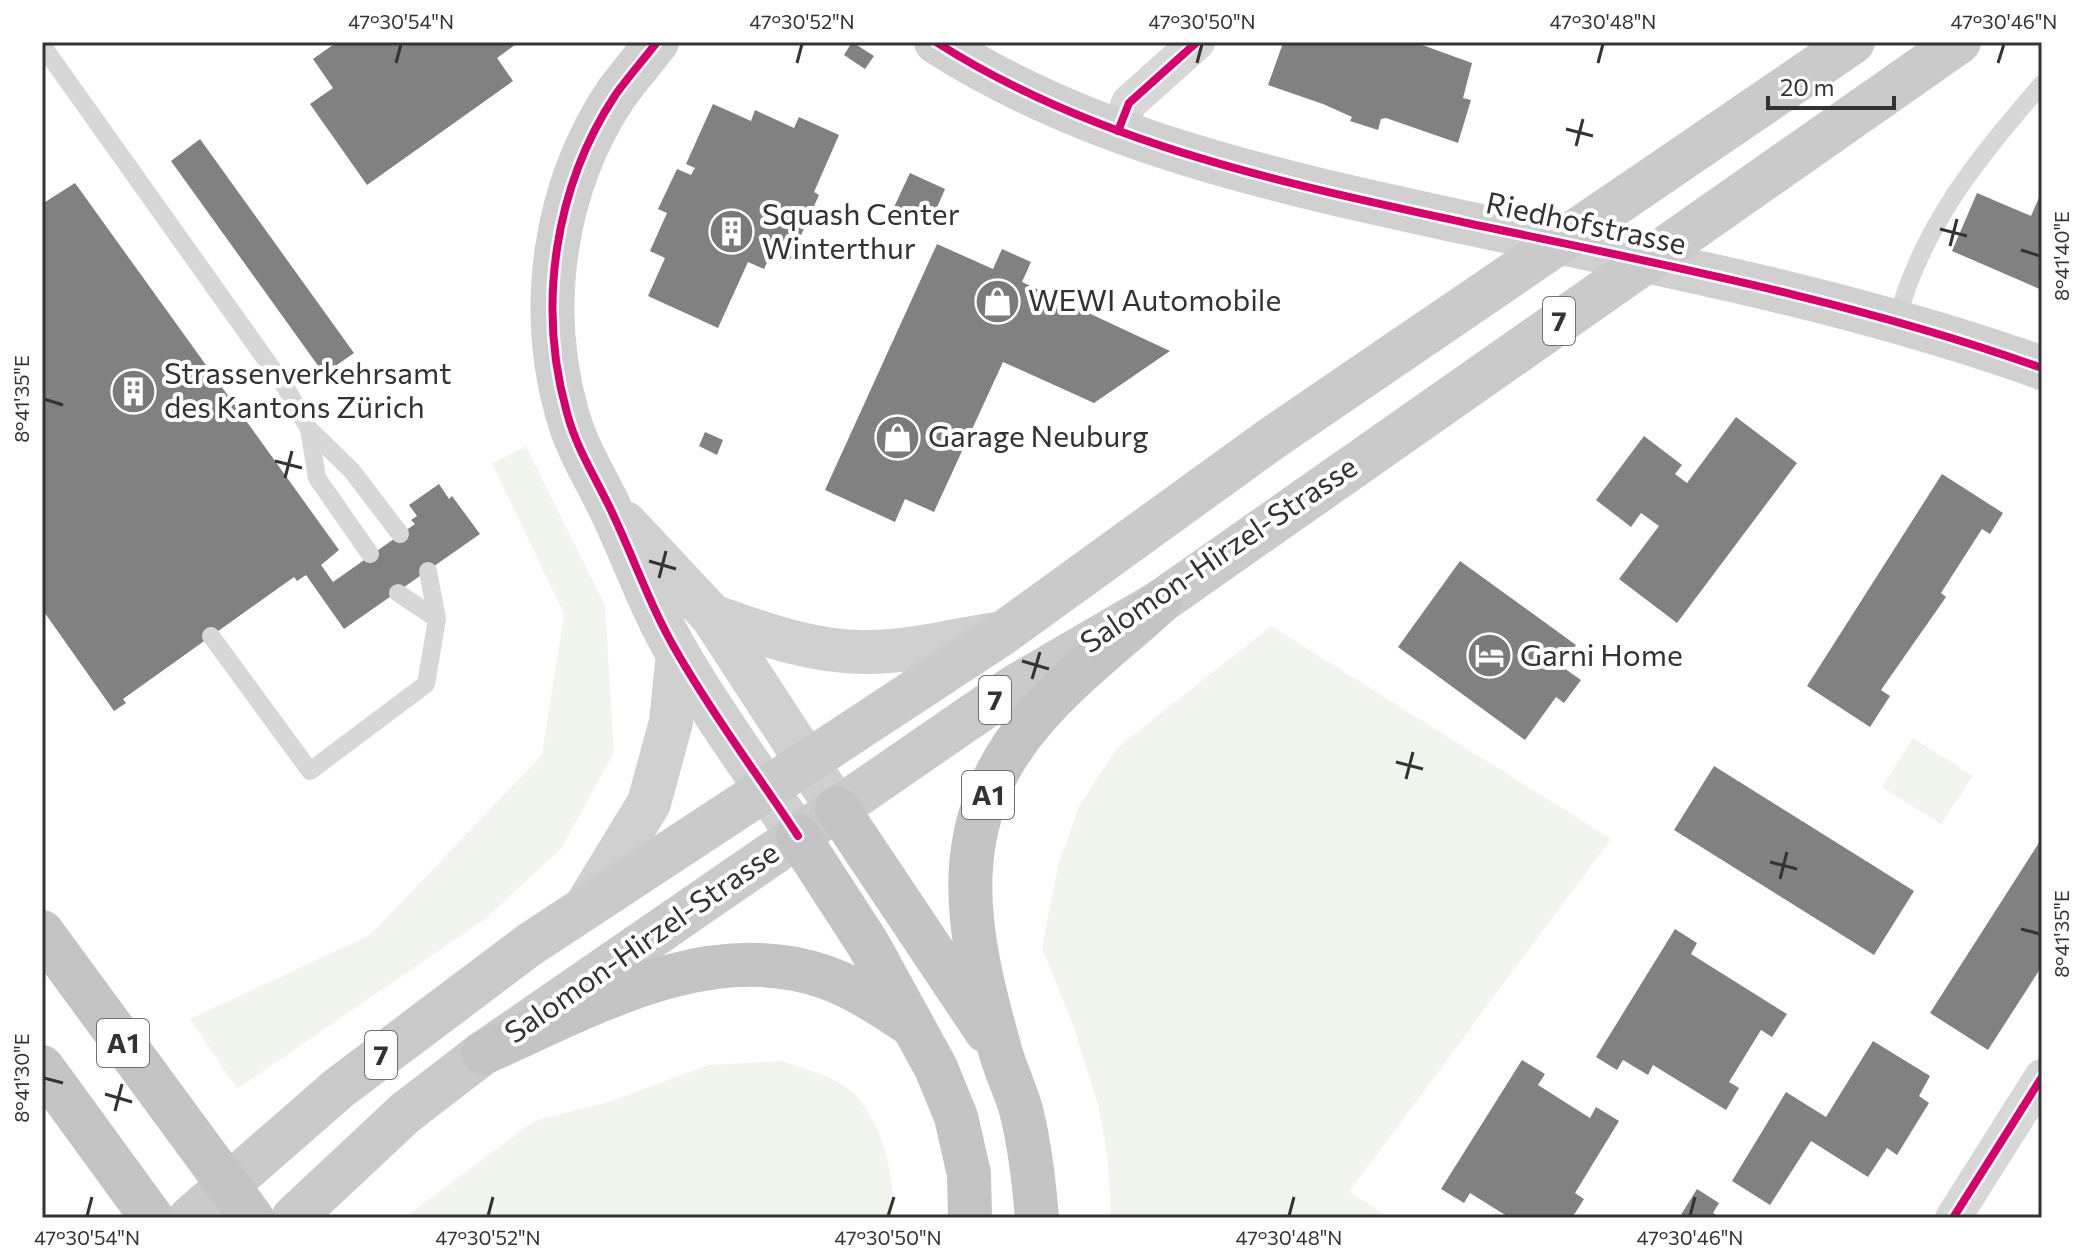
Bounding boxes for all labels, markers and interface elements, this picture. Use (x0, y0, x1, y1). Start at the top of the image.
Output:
text: 47°30'54"N (348, 9, 454, 33)
text: 47°30'52"N (749, 9, 855, 33)
text: 47°30'50"N (1148, 9, 1256, 33)
text: 47°30'48"N (1550, 9, 1656, 33)
text: 47°30'46"N (1951, 9, 2057, 33)
scale bar (1768, 60, 1894, 110)
text: 20 m (1780, 72, 1834, 101)
street label: Riedhofstrasse (1483, 182, 1690, 261)
place label: Squash Center Winterthur (762, 194, 960, 265)
building icon: Squash Center Winterthur (707, 208, 755, 256)
text: 8°41'40"E (2049, 211, 2073, 301)
shop icon: WEWI Automobile (973, 277, 1021, 325)
place label: WEWI Automobile (1028, 280, 1281, 317)
road number: 7 (1543, 297, 1575, 345)
place label: Strassenverkehrsamt des Kantons Zürich (164, 353, 451, 424)
text: 8°41'35"E (9, 355, 33, 443)
building icon: Strassenverkehrsamt des Kantons Zürich (109, 367, 157, 415)
shop icon: Garage Neuburg (873, 413, 921, 461)
place label: Garage Neuburg (928, 416, 1149, 453)
street label: Salomon-Hirzel-Strasse (1072, 446, 1363, 659)
hotel icon: Garni Home (1465, 632, 1513, 680)
place label: Garni Home (1520, 635, 1683, 672)
road number: 7 (979, 676, 1011, 724)
road number: A1 (962, 771, 1014, 819)
street label: Salomon-Hirzel-Strasse (496, 832, 785, 1050)
text: 8°41'35"E (2049, 890, 2073, 978)
road number: A1 (97, 1019, 149, 1067)
road number: 7 (365, 1031, 397, 1079)
text: 8°41'30"E (9, 1033, 33, 1123)
text: 47°30'54"N (34, 1225, 140, 1249)
text: 47°30'52"N (435, 1225, 541, 1249)
text: 47°30'50"N (834, 1225, 942, 1249)
text: 47°30'48"N (1236, 1225, 1342, 1249)
text: 47°30'46"N (1637, 1225, 1743, 1249)

